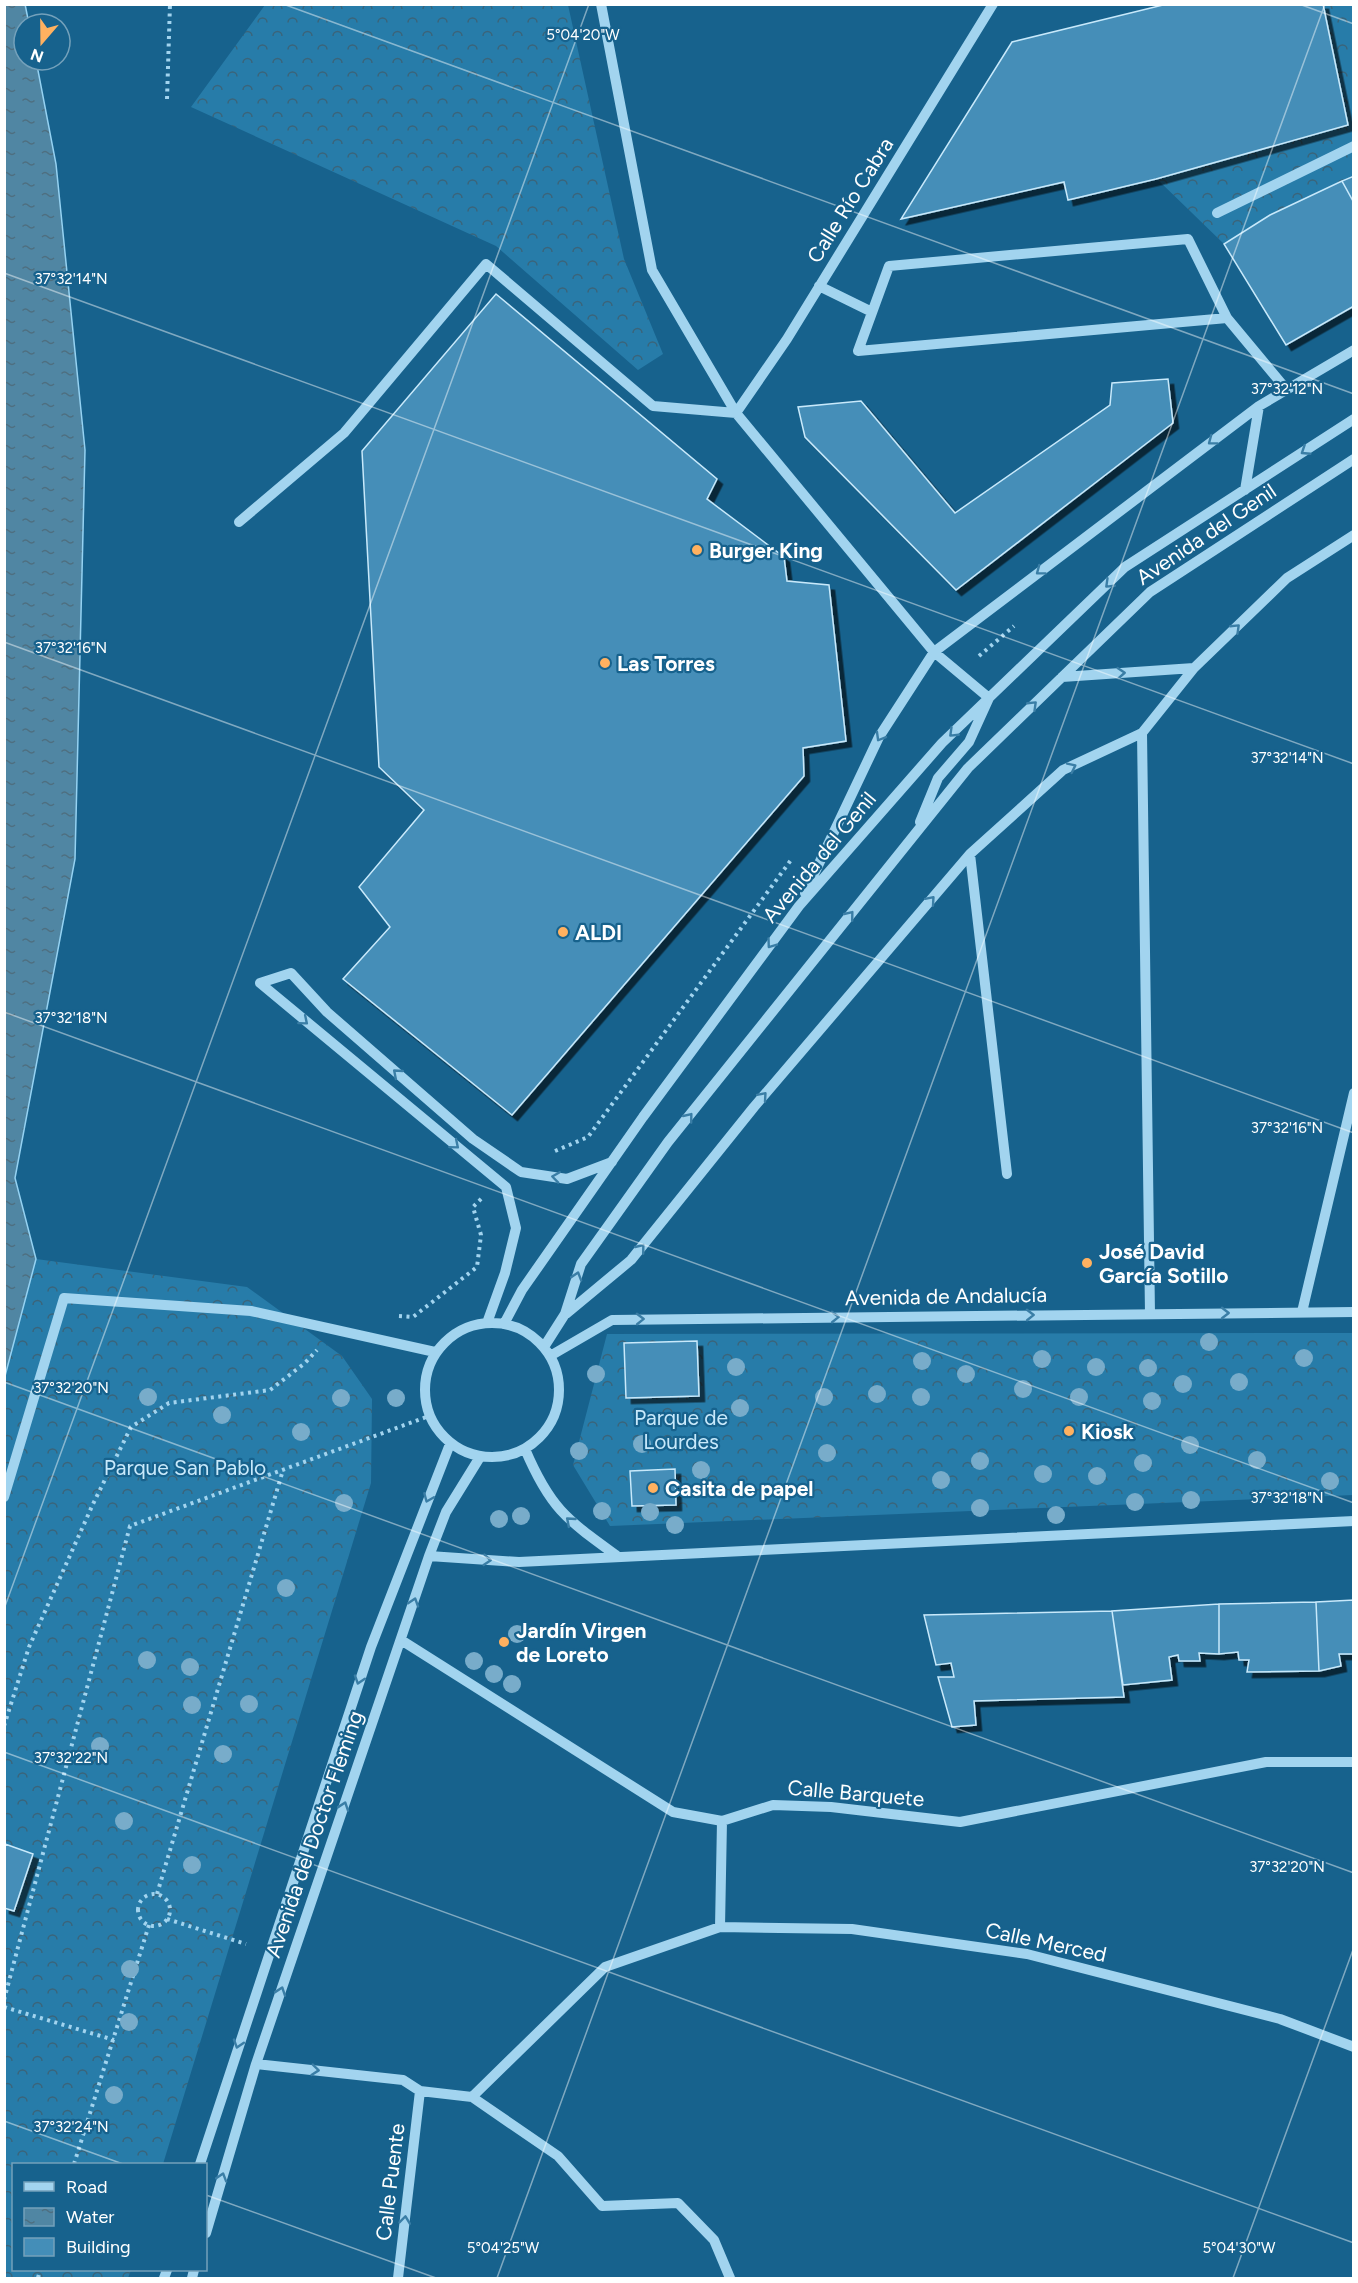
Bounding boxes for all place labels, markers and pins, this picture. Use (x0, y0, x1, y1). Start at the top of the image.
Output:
place label: Burger King (709, 538, 823, 563)
marker: Burger King (690, 543, 704, 557)
place label: Las Torres (617, 651, 715, 676)
marker: Las Torres (598, 656, 612, 670)
place label: ALDI (575, 920, 622, 945)
marker: ALDI (556, 925, 570, 939)
place label: José David García Sotillo (1099, 1239, 1228, 1288)
marker: José David García Sotillo (1080, 1256, 1094, 1270)
place label: Kiosk (1081, 1419, 1134, 1444)
marker: Kiosk (1062, 1424, 1076, 1438)
place label: Casita de papel (665, 1476, 814, 1501)
marker: Casita de papel (646, 1481, 660, 1495)
place label: Jardín Virgen de Loreto (516, 1618, 646, 1667)
marker: Jardín Virgen de Loreto (497, 1635, 511, 1649)

